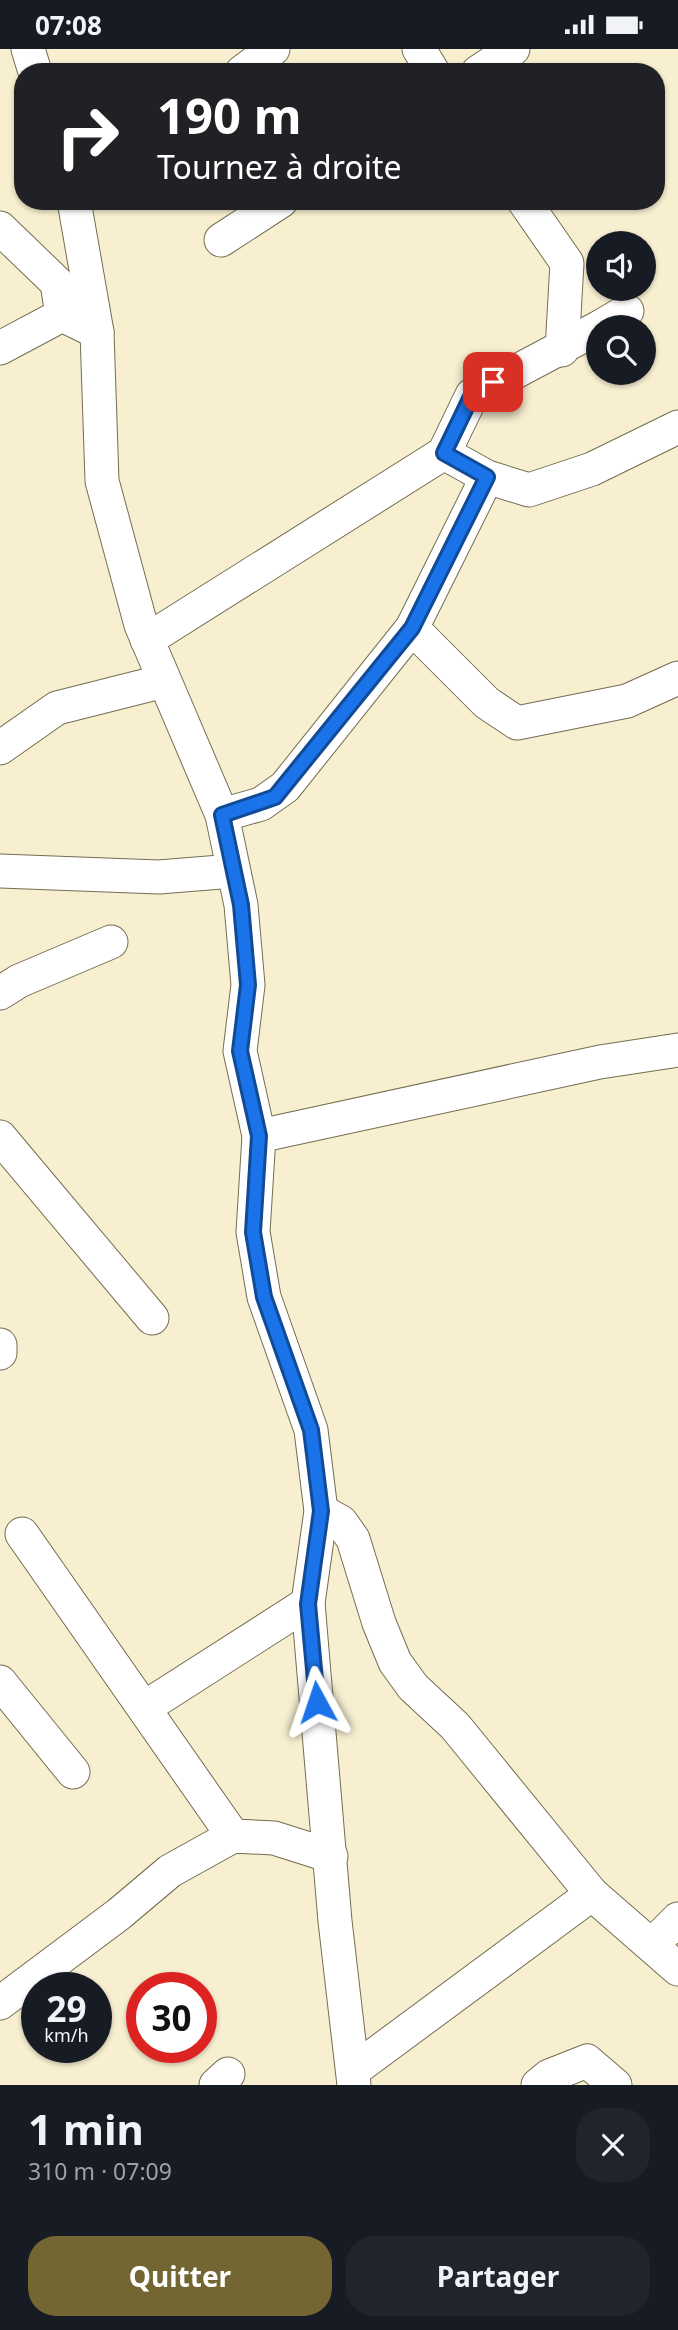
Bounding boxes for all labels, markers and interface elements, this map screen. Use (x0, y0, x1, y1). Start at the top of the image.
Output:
text: 07:08 (35, 7, 102, 43)
text: 190 m (157, 82, 302, 148)
icon: right (42, 91, 133, 182)
text: Tournez à droite (157, 145, 402, 188)
map controls (586, 231, 656, 385)
button: sound (586, 231, 656, 301)
button: search (586, 315, 656, 385)
pin (463, 352, 523, 412)
icon: arrive (474, 363, 512, 401)
position arrow (280, 1665, 354, 1739)
speed limit sign: 30 (126, 1972, 217, 2063)
text: 29 (46, 1985, 87, 2032)
text: km/h (44, 2023, 89, 2047)
text: 1 min (28, 2100, 144, 2157)
button: close (576, 2108, 650, 2182)
text: 310 m · 07:09 (28, 2155, 172, 2187)
button: Quitter (28, 2236, 332, 2316)
button: Partager (346, 2236, 650, 2316)

